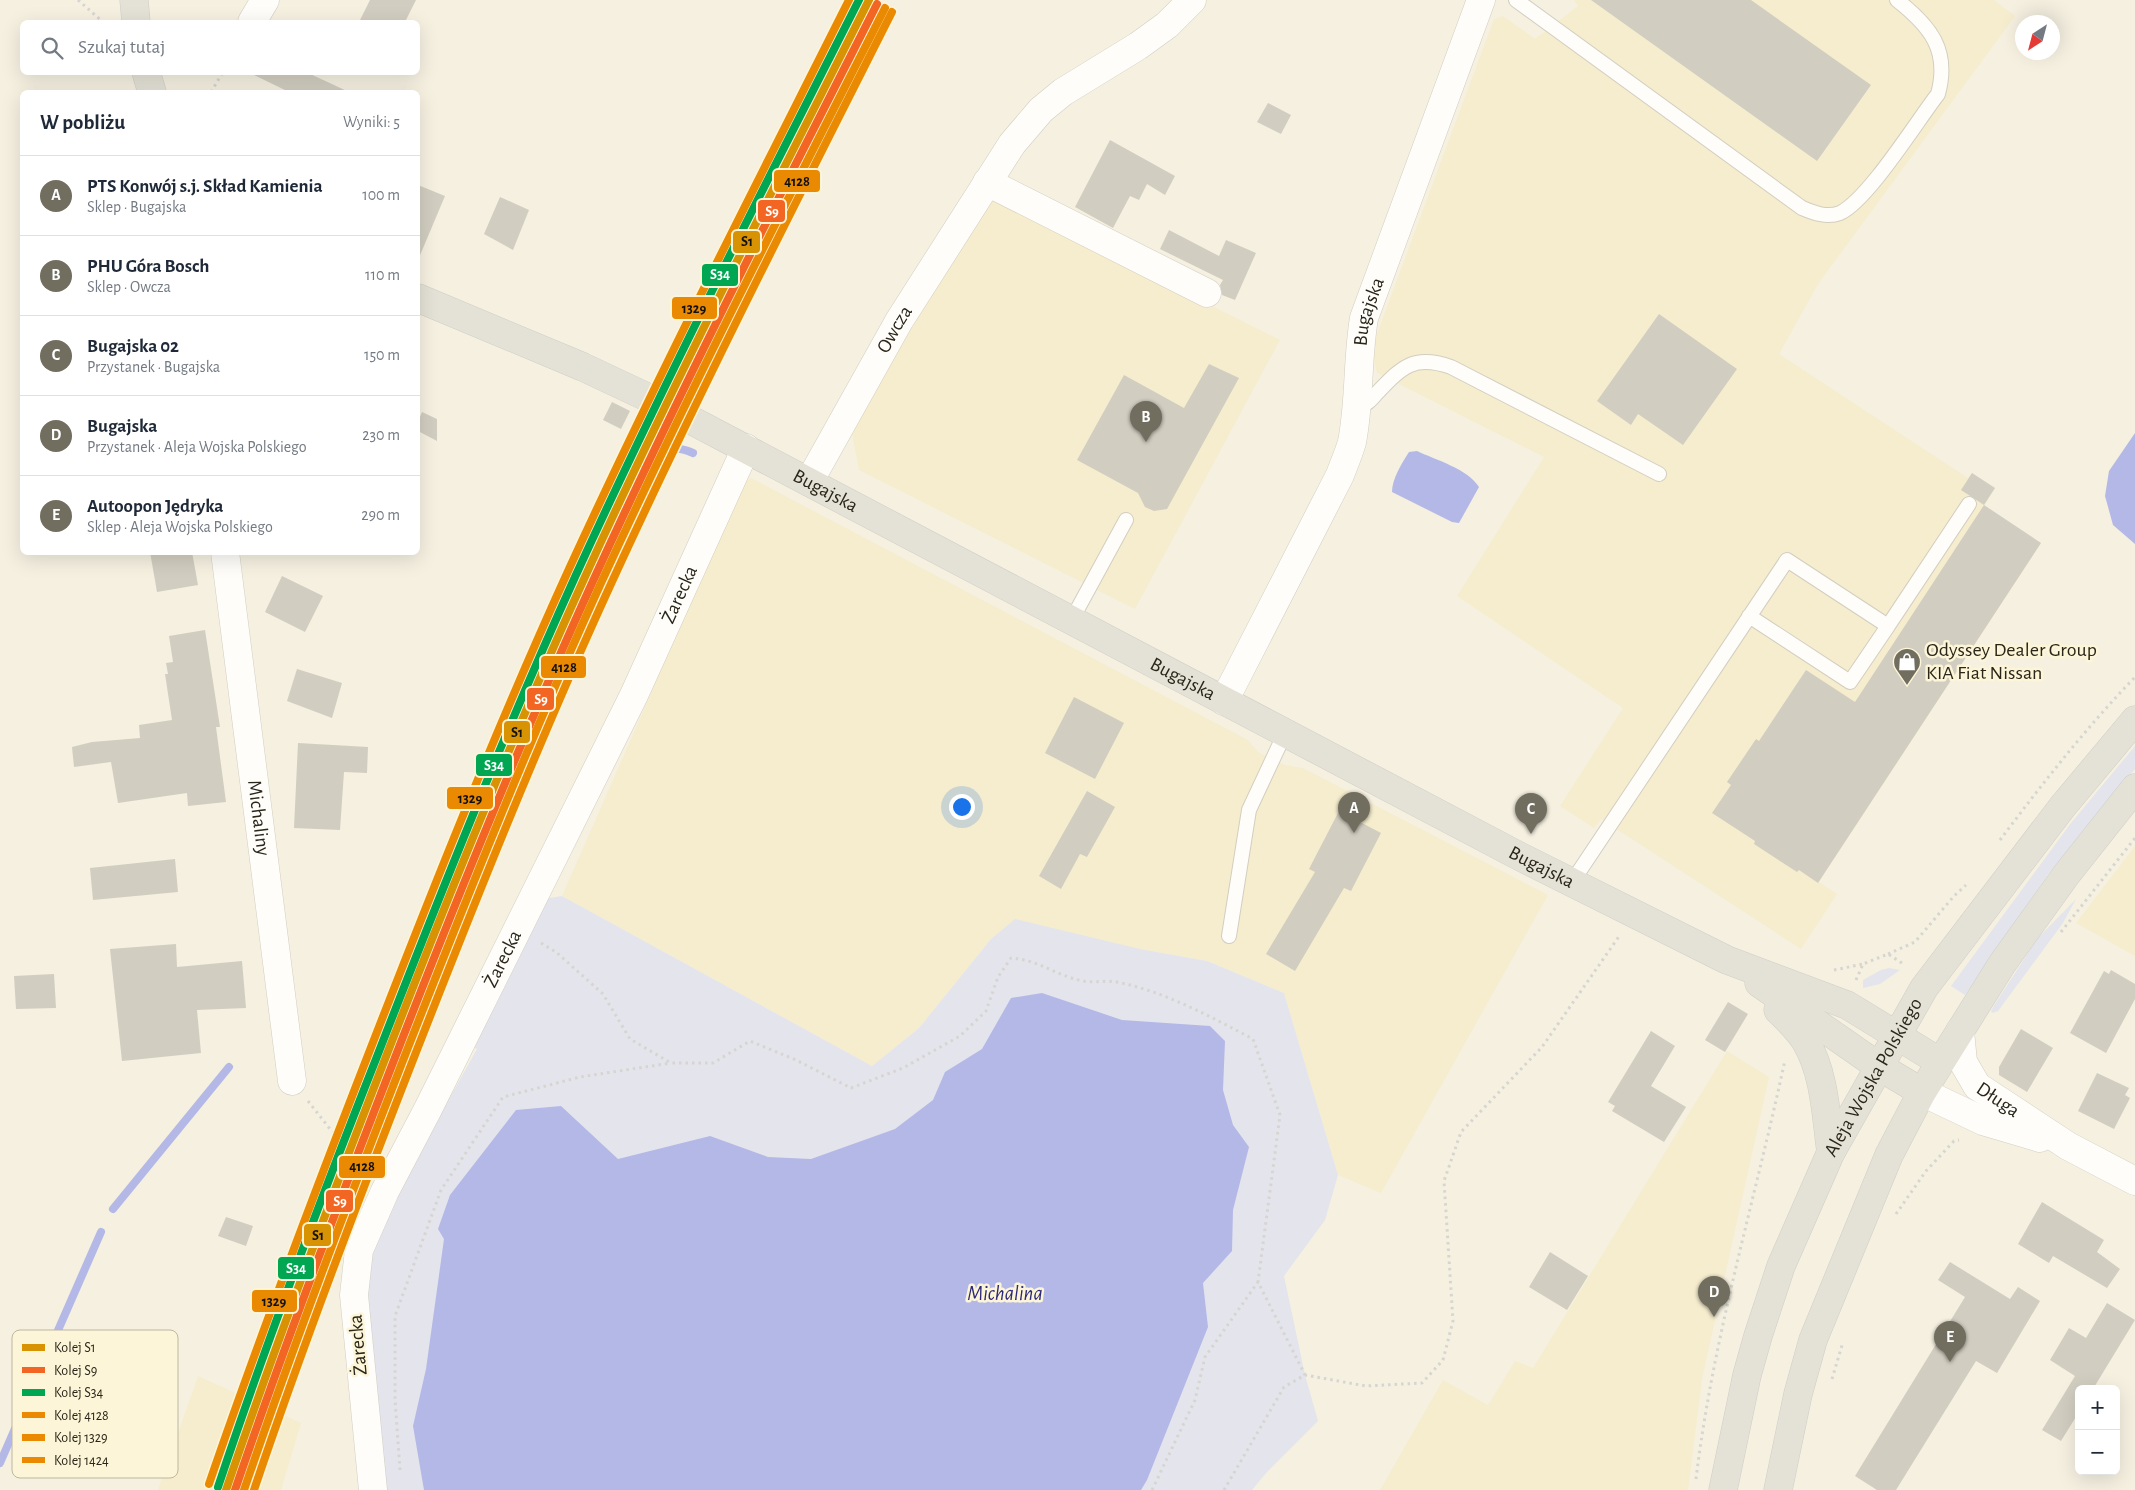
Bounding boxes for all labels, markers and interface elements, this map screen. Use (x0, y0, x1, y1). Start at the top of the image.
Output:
north arrow (2015, 15, 2060, 60)
search box (20, 20, 420, 75)
icon: search (38, 34, 66, 62)
text: Szukaj tutaj (78, 38, 165, 57)
text: W pobliżu (40, 112, 125, 133)
text: Wyniki: 5 (343, 114, 400, 130)
line badge: 4128 (773, 169, 821, 193)
text: 4128 (784, 175, 810, 189)
text: PTS Konwój s.j. Skład Kamienia (87, 177, 323, 196)
text: A (51, 187, 61, 203)
text: 100 m (362, 187, 400, 203)
text: Sklep · Bugajska (87, 199, 186, 215)
line badge: S9 (757, 199, 786, 223)
text: S9 (765, 205, 779, 219)
line badge: S1 (732, 230, 761, 254)
text: S1 (741, 235, 753, 249)
text: PHU Góra Bosch (87, 257, 209, 276)
line badge: S34 (701, 263, 739, 287)
text: B (51, 267, 61, 283)
text: 110 m (365, 267, 400, 283)
text: S34 (710, 268, 730, 282)
street label: Bugajska (1351, 275, 1388, 347)
text: Sklep · Owcza (87, 279, 171, 295)
line badge: 1329 (671, 296, 718, 320)
text: 1329 (682, 302, 706, 316)
street label: Owcza (873, 302, 916, 356)
text: Bugajska 02 (87, 337, 179, 356)
text: C (52, 347, 60, 363)
text: 150 m (364, 347, 400, 363)
text: Przystanek · Bugajska (87, 359, 220, 375)
pin: B (1130, 401, 1162, 442)
text: Bugajska (87, 417, 157, 436)
text: D (51, 427, 61, 443)
text: 230 m (362, 427, 400, 443)
text: Przystanek · Aleja Wojska Polskiego (87, 439, 307, 455)
street label: Bugajska (790, 466, 861, 516)
text: Autoopon Jędryka (87, 497, 223, 516)
text: E (52, 507, 60, 523)
text: 290 m (361, 507, 400, 523)
text: Sklep · Aleja Wojska Polskiego (87, 519, 273, 535)
street label: Żarecka (658, 563, 701, 626)
place label: Odyssey Dealer Group KIA Fiat Nissan (1926, 640, 2097, 683)
shop icon: Odyssey Dealer Group KIA Fiat Nissan (1892, 647, 1922, 686)
street label: Bugajska (1147, 654, 1219, 704)
line badge: 4128 (540, 655, 587, 679)
text: 4128 (551, 661, 577, 675)
line badge: S9 (526, 687, 555, 711)
text: S9 (534, 693, 548, 707)
line badge: S1 (503, 720, 531, 744)
text: S1 (511, 726, 523, 740)
line badge: S34 (475, 753, 513, 777)
text: S34 (484, 759, 504, 773)
street label: Michaliny (244, 779, 273, 857)
line badge: 1329 (446, 786, 494, 810)
text: 1329 (458, 792, 482, 806)
pin: A (1338, 792, 1370, 833)
pin: C (1515, 793, 1547, 834)
your location (949, 794, 975, 820)
street label: Bugajska (1505, 842, 1577, 892)
street label: Żarecka (480, 927, 525, 991)
street label: Aleja Wojska Polskiego (1821, 995, 1926, 1160)
street label: Długa (1973, 1078, 2023, 1121)
line badge: 4128 (338, 1155, 386, 1179)
text: 4128 (349, 1160, 375, 1174)
line badge: S9 (325, 1189, 354, 1213)
text: S9 (333, 1195, 347, 1209)
line badge: S1 (303, 1223, 332, 1247)
text: S1 (312, 1229, 324, 1243)
line badge: S34 (277, 1256, 315, 1280)
text: S34 (286, 1262, 306, 1276)
pin: D (1698, 1276, 1730, 1317)
water label: Michalina (967, 1283, 1043, 1304)
line badge: 1329 (251, 1289, 298, 1313)
text: 1329 (262, 1295, 286, 1309)
street label: Żarecka (345, 1314, 371, 1376)
pin: E (1934, 1321, 1966, 1362)
legend (12, 1330, 178, 1478)
text: Kolej S1 (54, 1341, 96, 1355)
text: Kolej S9 (54, 1364, 97, 1378)
map controls (2075, 1385, 2120, 1475)
button: + (2075, 1385, 2120, 1430)
text: Kolej S34 (54, 1386, 104, 1400)
text: Kolej 4128 (54, 1409, 109, 1423)
button: − (2075, 1430, 2120, 1475)
text: Kolej 1329 (54, 1431, 108, 1445)
text: Kolej 1424 (54, 1454, 109, 1468)

